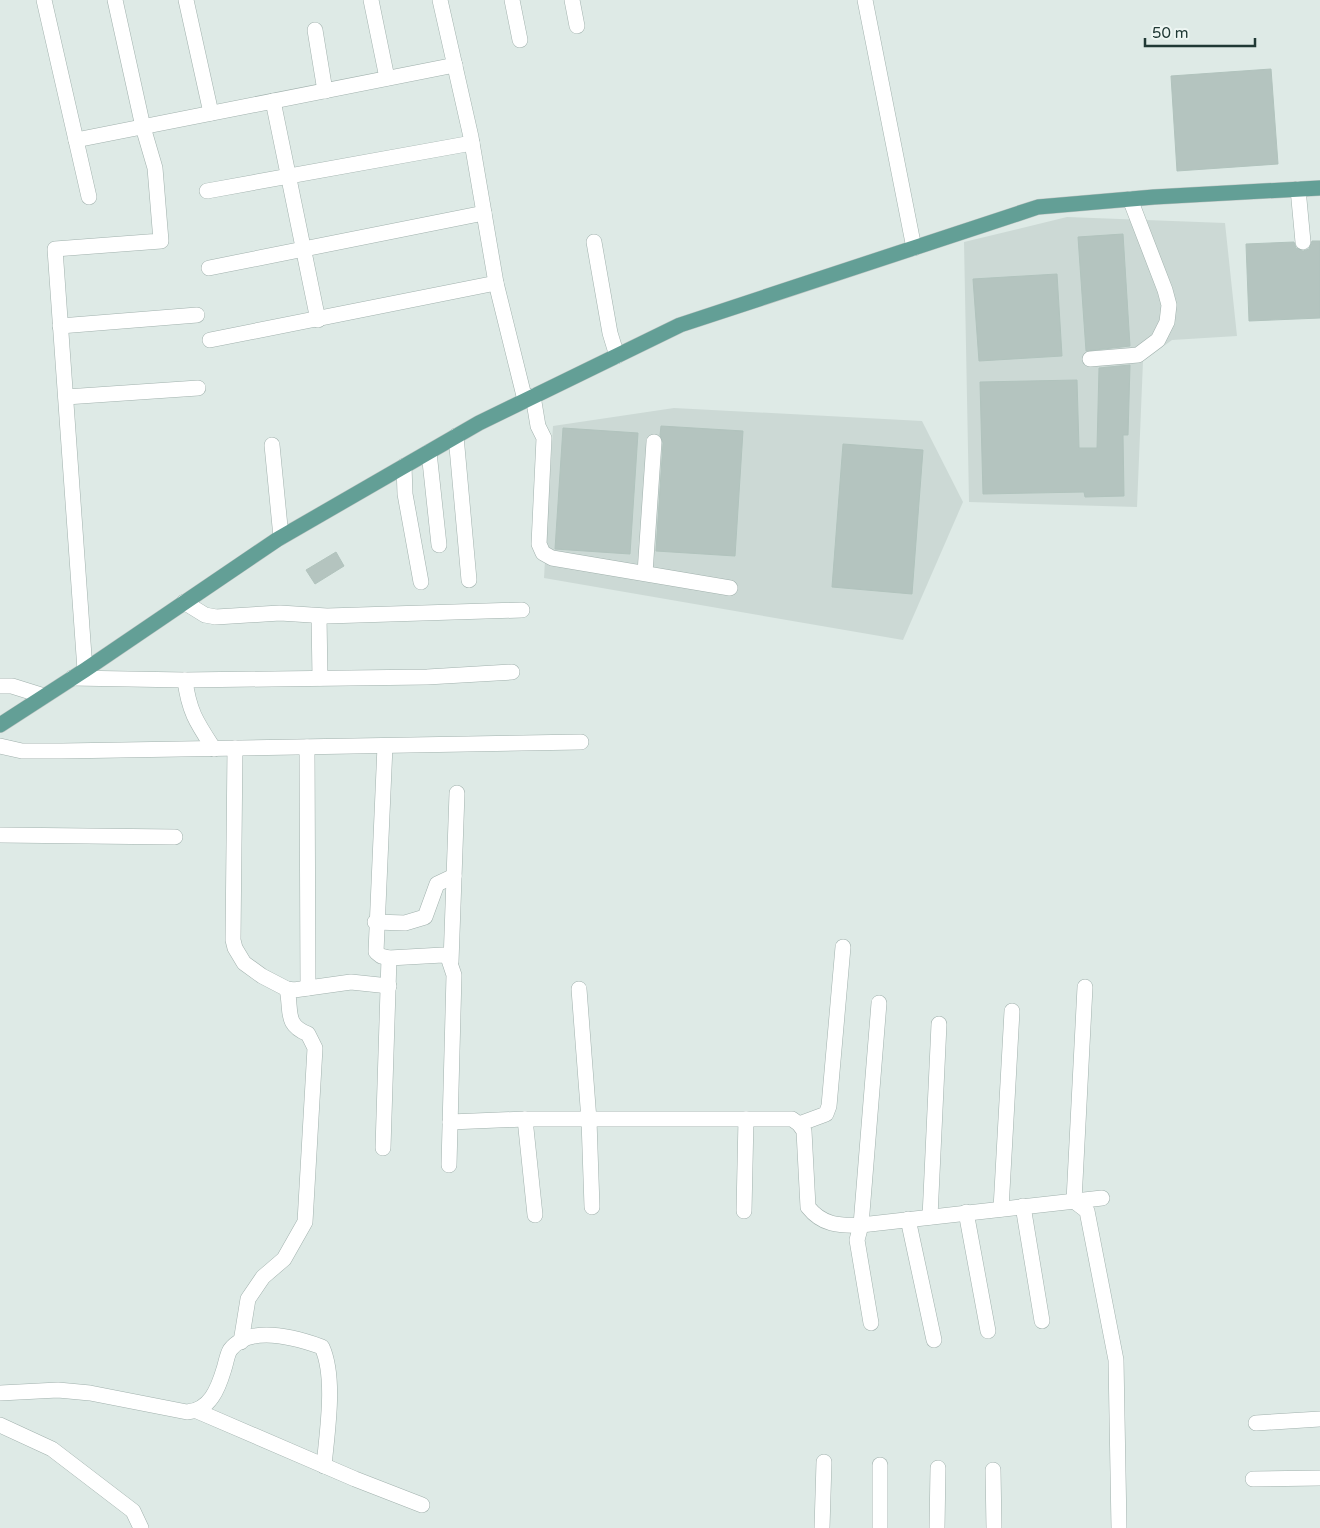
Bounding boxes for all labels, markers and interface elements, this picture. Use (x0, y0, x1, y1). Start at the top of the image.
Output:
scale bar (1145, 15, 1255, 47)
text: 50 m (1152, 24, 1189, 42)

